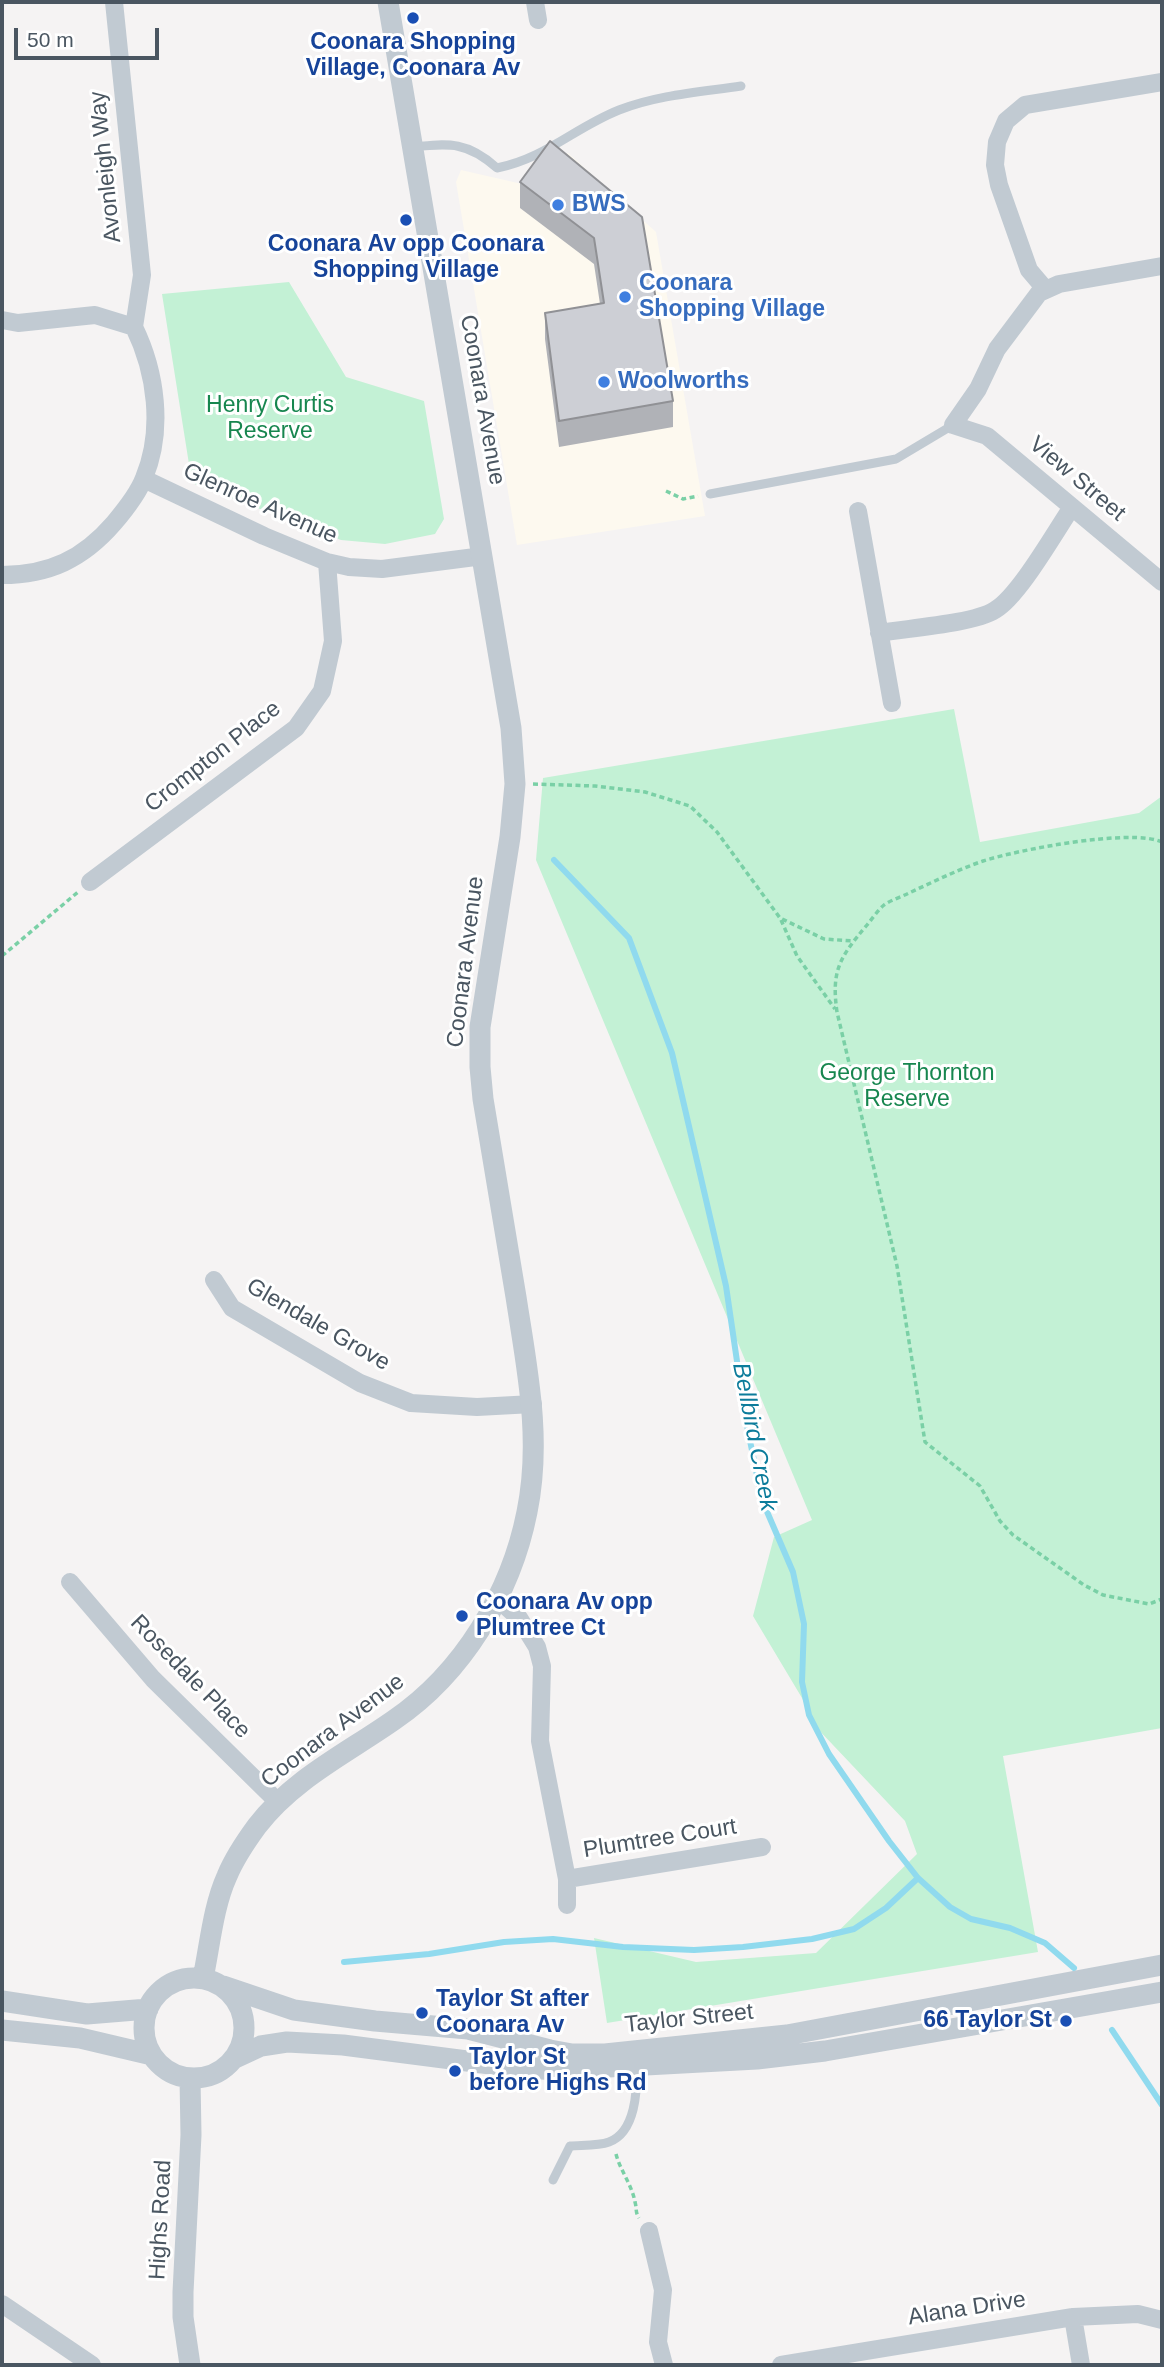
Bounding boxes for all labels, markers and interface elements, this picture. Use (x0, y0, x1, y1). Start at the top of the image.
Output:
marker: Coonara Shopping Village, Coonara Av (405, 10, 421, 26)
scale bar (18, 14, 163, 58)
text: 50 m (27, 28, 74, 51)
place label: Coonara Shopping Village, Coonara Av (306, 29, 520, 83)
street label: Avonleigh Way (84, 90, 128, 244)
place label: BWS (572, 191, 626, 219)
marker: BWS (550, 197, 566, 213)
marker: Coonara Av opp Coonara Shopping Village (398, 212, 414, 228)
place label: Coonara Av opp Coonara Shopping Village (268, 231, 544, 285)
place label: Coonara Shopping Village (639, 270, 825, 324)
marker: Coonara Shopping Village (617, 289, 633, 305)
street label: Coonara Avenue (453, 313, 511, 487)
place label: Woolworths (618, 368, 749, 396)
marker: Woolworths (596, 374, 612, 390)
park label: Henry Curtis Reserve (206, 392, 334, 446)
street label: View Street (1023, 431, 1131, 527)
street label: Glenroe Avenue (179, 458, 341, 550)
street label: Crompton Place (140, 695, 286, 819)
street label: Coonara Avenue (442, 875, 490, 1049)
park label: George Thornton Reserve (819, 1060, 995, 1114)
street label: Glendale Grove (241, 1273, 395, 1377)
water label: Bellbird Creek (725, 1360, 783, 1514)
place label: Coonara Av opp Plumtree Ct (476, 1589, 653, 1643)
marker: Coonara Av opp Plumtree Ct (454, 1608, 470, 1624)
street label: Rosedale Place (124, 1609, 256, 1745)
street label: Coonara Avenue (256, 1668, 410, 1794)
street label: Plumtree Court (581, 1813, 739, 1865)
place label: Taylor St after Coonara Av (436, 1986, 589, 2040)
street label: Taylor Street (623, 1999, 755, 2039)
marker: Taylor St after Coonara Av (414, 2005, 430, 2021)
place label: 66 Taylor St (923, 2007, 1052, 2035)
marker: 66 Taylor St (1058, 2013, 1074, 2029)
place label: Taylor St before Highs Rd (469, 2044, 647, 2098)
marker: Taylor St before Highs Rd (447, 2063, 463, 2079)
street label: Highs Road (144, 2159, 178, 2281)
street label: Alana Drive (906, 2286, 1028, 2332)

